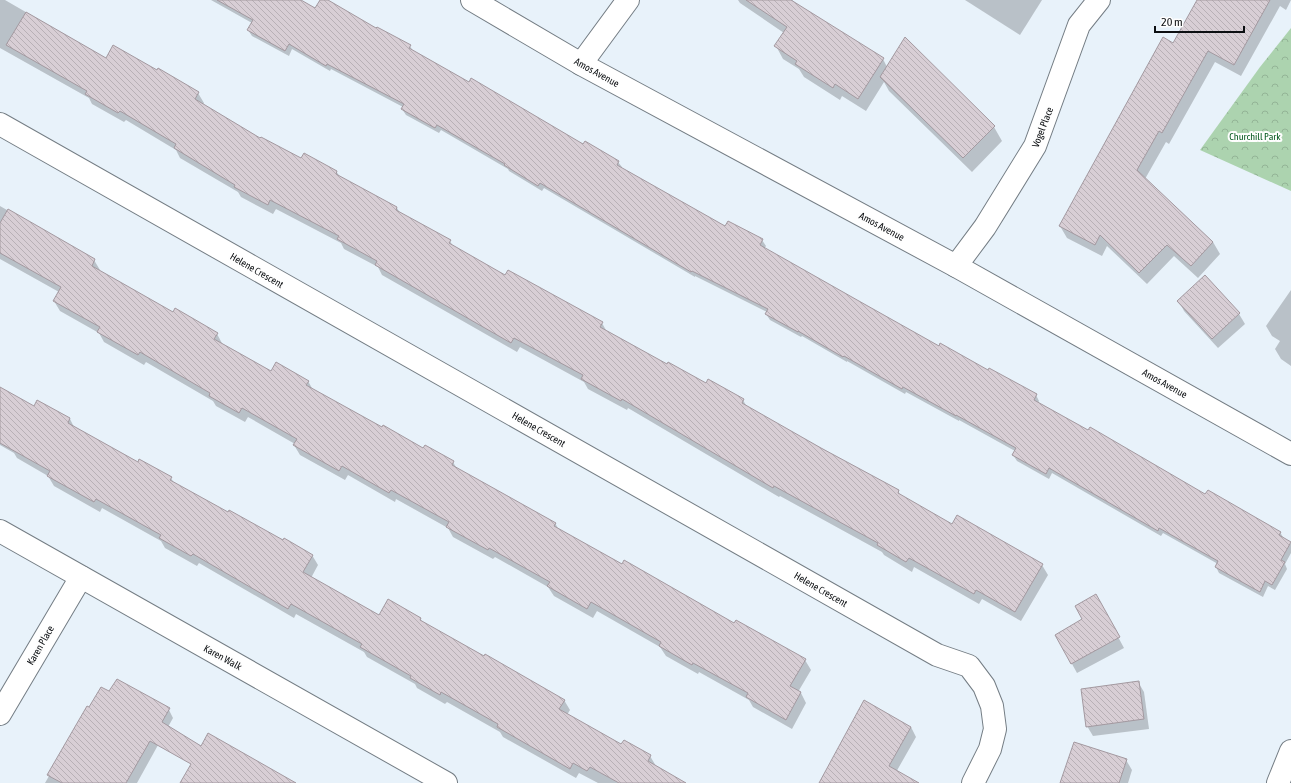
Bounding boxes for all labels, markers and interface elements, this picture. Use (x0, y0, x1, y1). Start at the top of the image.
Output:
scale bar (1155, 8, 1244, 34)
text: 20 m (1161, 15, 1183, 29)
street label: Amos Avenue (572, 56, 621, 89)
street label: Vogel Place (1030, 105, 1055, 149)
park label: Churchill Park (1229, 131, 1281, 142)
street label: Amos Avenue (857, 210, 907, 243)
street label: Helene Crescent (228, 251, 285, 290)
street label: Amos Avenue (1140, 367, 1189, 400)
street label: Helene Crescent (510, 410, 567, 449)
street label: Helene Crescent (792, 570, 849, 609)
street label: Karen Place (25, 623, 56, 667)
street label: Karen Walk (202, 643, 244, 673)

